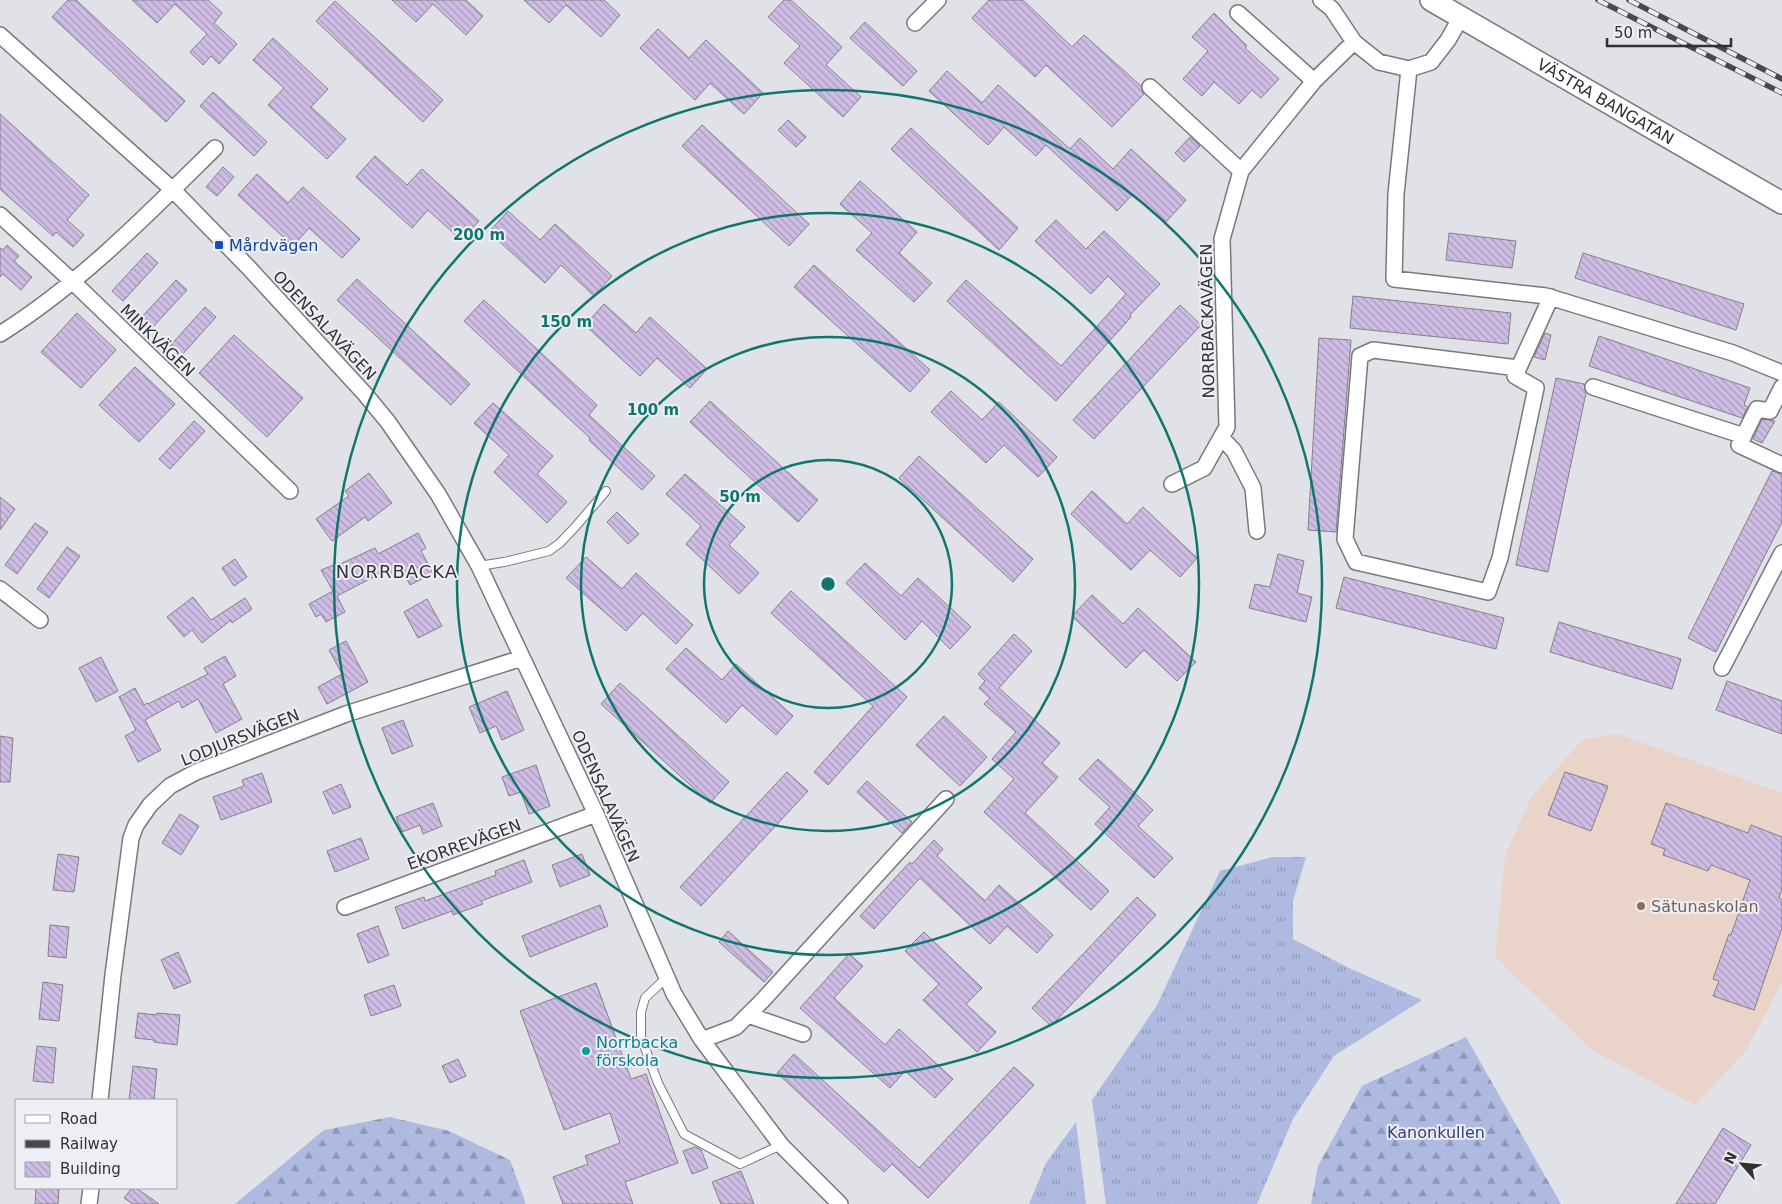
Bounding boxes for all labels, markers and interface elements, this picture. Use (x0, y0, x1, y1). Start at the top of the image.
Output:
scale bar (1607, 15, 1731, 47)
text: 50 m (1614, 24, 1652, 42)
street label: VÄSTRA BANGATAN (1534, 55, 1677, 149)
text: 200 m (453, 226, 505, 244)
place label: Mårdvägen (229, 236, 318, 255)
marker: Mårdvägen (213, 239, 225, 251)
street label: NORRBACKAVÄGEN (1197, 243, 1218, 399)
street label: ODENSALAVÄGEN (269, 267, 380, 384)
street label: MINKVÄGEN (117, 300, 199, 381)
text: 150 m (540, 313, 592, 331)
text: 100 m (627, 401, 679, 419)
text: 50 m (719, 488, 761, 506)
district label: NORRBACKA (336, 561, 458, 582)
centre of rings (819, 575, 837, 593)
street label: LODJURSVÄGEN (178, 705, 302, 770)
street label: ODENSALAVÄGEN (568, 727, 643, 865)
street label: EKORREVÄGEN (405, 815, 524, 874)
place label: Sätunaskolan (1651, 897, 1759, 916)
marker: Sätunaskolan (1635, 900, 1647, 912)
place label: Norrbacka förskola (596, 1033, 678, 1070)
marker: Norrbacka förskola (580, 1045, 592, 1057)
legend (15, 1099, 178, 1189)
text: Road (60, 1110, 98, 1128)
park label: Kanonkullen (1387, 1123, 1485, 1142)
text: Railway (60, 1135, 118, 1153)
north arrow (1717, 1139, 1767, 1189)
text: N (1721, 1149, 1740, 1167)
text: Building (60, 1160, 121, 1178)

